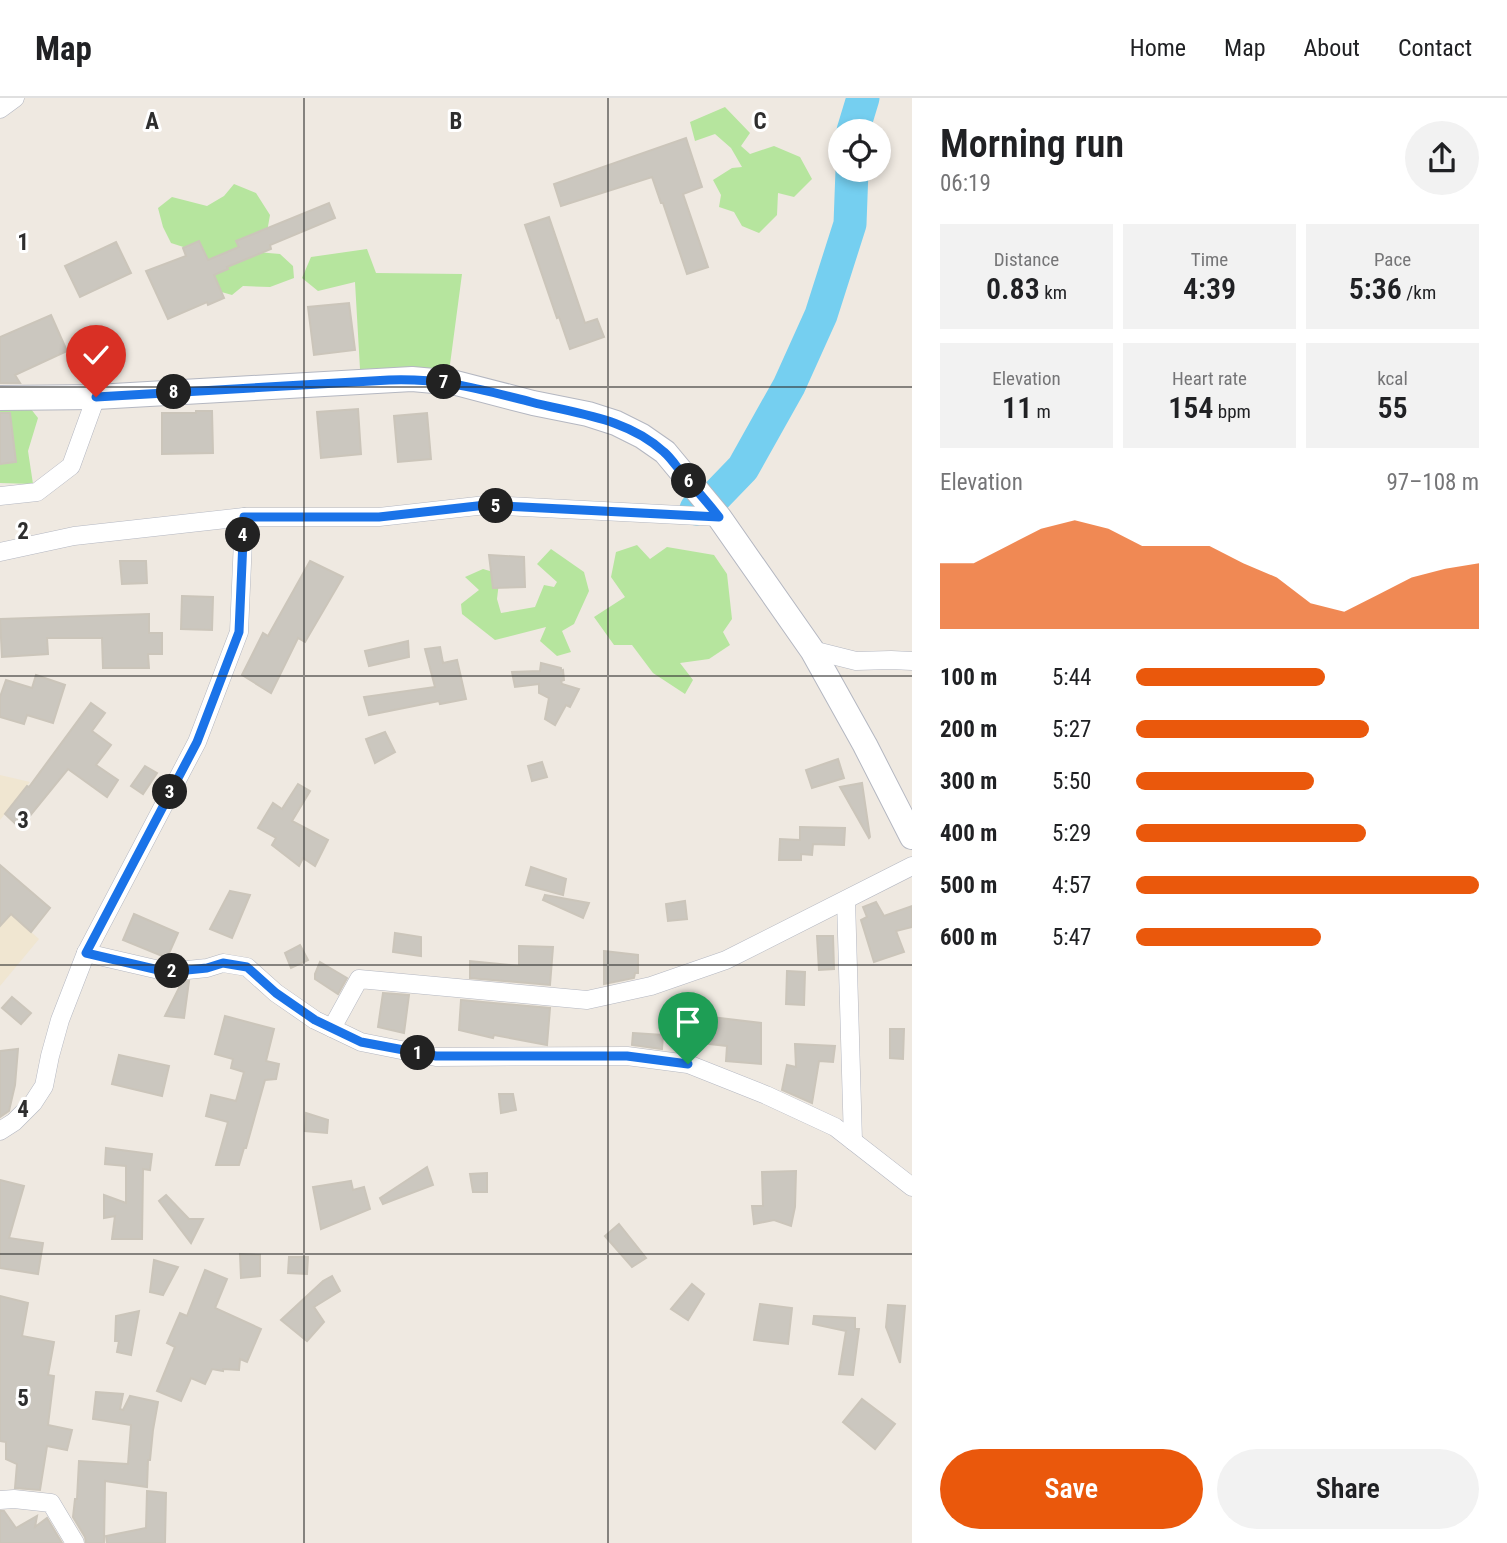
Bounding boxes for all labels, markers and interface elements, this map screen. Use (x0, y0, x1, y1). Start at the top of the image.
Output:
text: Map (35, 29, 92, 68)
text: Home (1130, 34, 1186, 62)
text: Map (1224, 34, 1266, 62)
text: About (1304, 34, 1360, 62)
text: Contact (1398, 34, 1472, 62)
text: A (145, 108, 159, 135)
text: B (450, 108, 462, 135)
text: C (753, 108, 767, 135)
map controls (828, 119, 891, 182)
button: locate (828, 119, 891, 182)
button: share (1405, 121, 1479, 195)
text: Morning run (940, 122, 1124, 166)
text: 06:19 (940, 170, 991, 197)
text: 1 (17, 229, 29, 256)
text: Distance (994, 248, 1059, 271)
text: Time (1191, 248, 1228, 271)
text: Pace (1374, 248, 1411, 271)
text: 0.83 (986, 271, 1040, 306)
text: 4:39 (1183, 271, 1236, 306)
text: 5:36 (1349, 271, 1402, 306)
text: km (1040, 281, 1067, 304)
text: /km (1402, 281, 1436, 304)
pin (66, 325, 126, 397)
icon: check (77, 336, 115, 374)
pin: 7 (426, 364, 462, 400)
text: Elevation (992, 367, 1061, 390)
text: Heart rate (1172, 367, 1247, 390)
text: kcal (1377, 367, 1408, 390)
text: 7 (439, 370, 448, 393)
pin: 8 (156, 374, 192, 410)
text: 8 (169, 380, 178, 403)
text: 11 (1002, 390, 1032, 425)
text: 154 (1168, 390, 1213, 425)
text: 55 (1377, 390, 1408, 425)
text: m (1032, 400, 1051, 423)
text: bpm (1213, 400, 1251, 423)
pin: 6 (672, 464, 706, 498)
text: 6 (684, 469, 693, 492)
text: Elevation (940, 469, 1023, 496)
text: 97–108 m (1386, 469, 1479, 496)
pin: 5 (478, 488, 514, 524)
text: 5 (491, 494, 500, 517)
text: 2 (17, 518, 29, 545)
pin: 4 (226, 518, 260, 552)
text: 4 (238, 523, 247, 546)
text: 100 m (940, 664, 997, 691)
text: 5:44 (1052, 664, 1091, 691)
text: 200 m (940, 716, 997, 743)
text: 5:27 (1052, 716, 1091, 743)
text: 300 m (940, 768, 997, 795)
text: 5:50 (1052, 768, 1091, 795)
pin: 3 (152, 774, 188, 810)
text: 3 (165, 780, 174, 803)
text: 3 (17, 807, 29, 834)
text: 400 m (940, 820, 997, 847)
text: 5:29 (1052, 820, 1091, 847)
text: 500 m (940, 872, 997, 899)
text: 4:57 (1052, 872, 1091, 899)
text: 600 m (940, 924, 997, 951)
text: 5:47 (1052, 924, 1091, 951)
pin: 2 (154, 954, 190, 988)
text: 2 (167, 959, 176, 982)
pin (658, 992, 718, 1064)
icon: arrive (669, 1003, 707, 1041)
pin: 1 (400, 1035, 436, 1070)
text: 1 (413, 1041, 422, 1064)
text: 4 (17, 1096, 29, 1123)
text: 5 (17, 1385, 29, 1412)
button: Save (940, 1449, 1203, 1529)
button: Share (1217, 1449, 1479, 1529)

